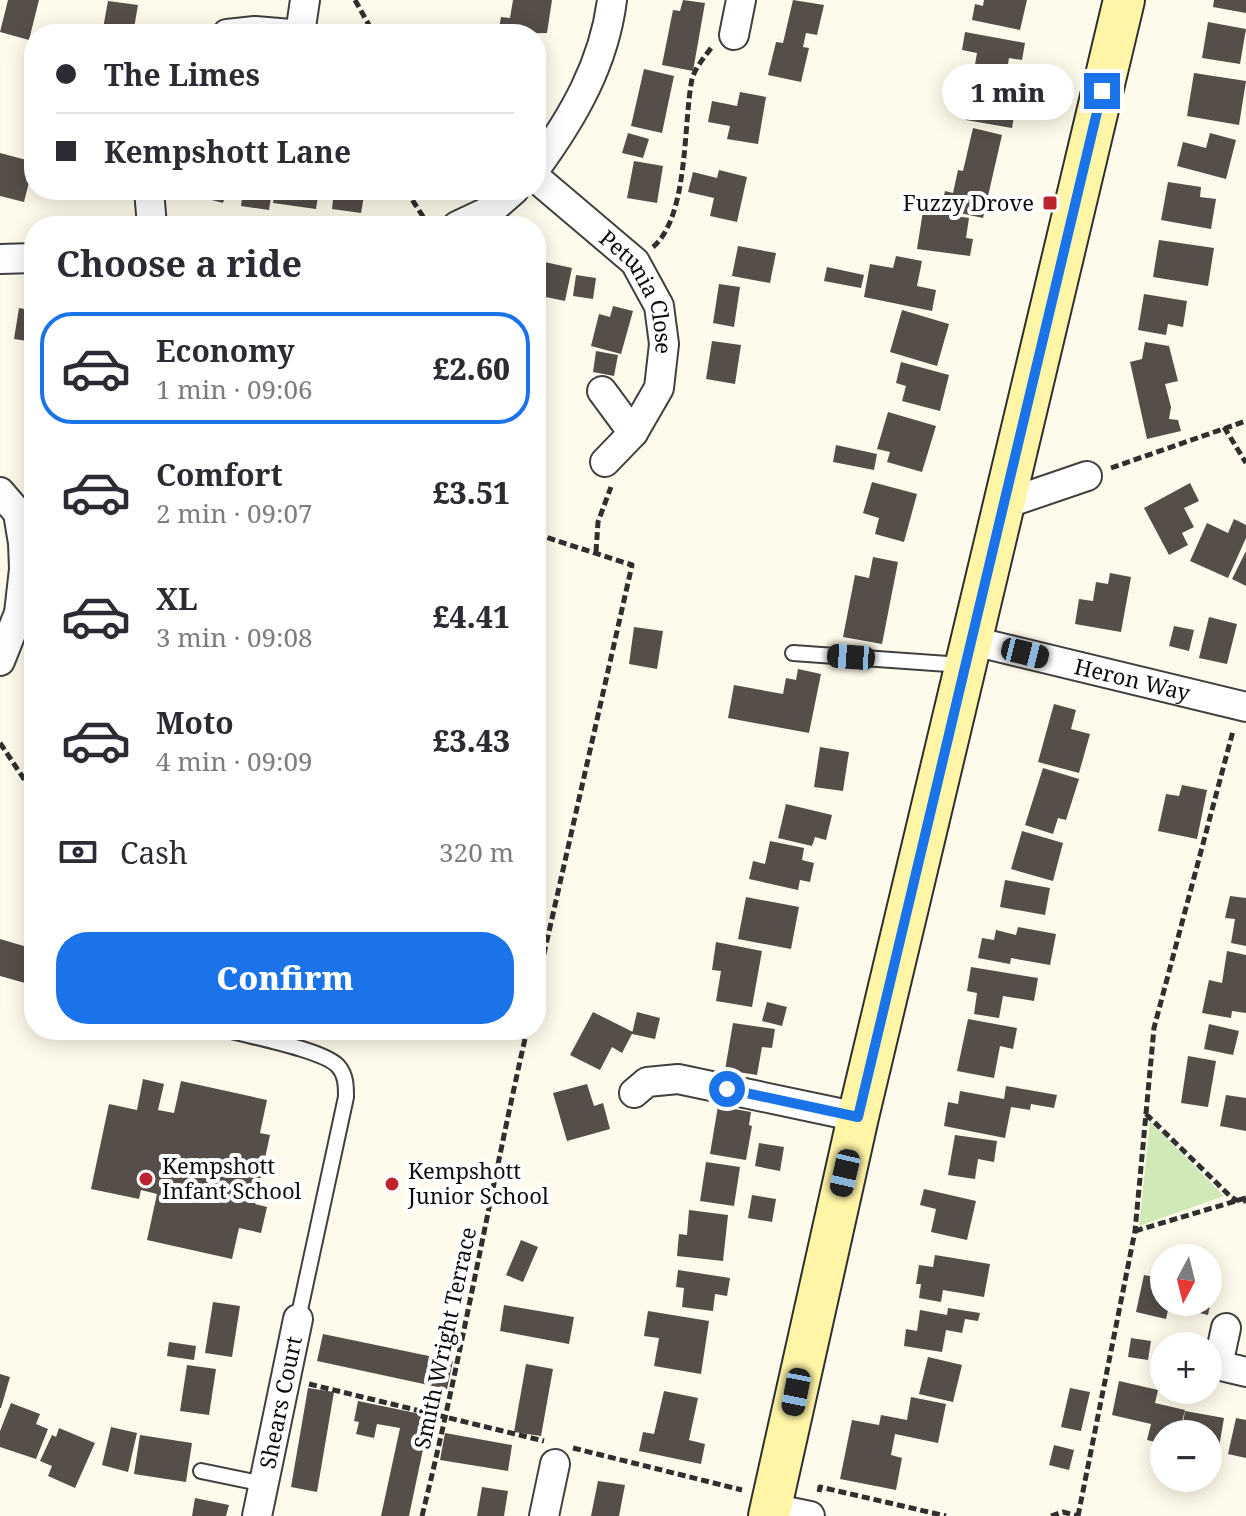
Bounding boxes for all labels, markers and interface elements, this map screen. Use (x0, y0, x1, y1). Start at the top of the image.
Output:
text: The Limes (104, 54, 260, 95)
callout: 1 min (942, 63, 1074, 119)
route end (1084, 73, 1120, 109)
text: 1 min (971, 74, 1045, 110)
text: Kempshott Lane (104, 131, 351, 172)
place label: Fuzzy Drove (903, 187, 1034, 217)
marker: Fuzzy Drove (1041, 194, 1059, 212)
street label: Petunia Close (594, 222, 680, 356)
text: Choose a ride (56, 239, 302, 288)
text: Economy (156, 330, 295, 371)
icon: car (60, 332, 132, 404)
text: £2.60 (433, 348, 510, 389)
text: 1 min · 09:06 (156, 371, 313, 407)
text: Comfort (156, 454, 283, 495)
icon: car (60, 456, 132, 528)
text: £3.51 (433, 472, 510, 513)
text: 2 min · 09:07 (156, 495, 313, 531)
text: XL (156, 578, 198, 619)
icon: car (60, 580, 132, 652)
text: £4.41 (433, 596, 510, 637)
text: 3 min · 09:08 (156, 619, 313, 655)
car (999, 636, 1051, 670)
car (826, 643, 876, 671)
street label: Heron Way (1072, 650, 1194, 707)
text: Moto (156, 702, 234, 743)
icon: car (60, 704, 132, 776)
text: £3.43 (433, 720, 510, 761)
text: 4 min · 09:09 (156, 743, 313, 779)
icon: cash (56, 830, 100, 874)
text: Cash (120, 832, 188, 873)
text: 320 m (439, 834, 514, 870)
button: Confirm (56, 932, 514, 1024)
route start (709, 1071, 745, 1107)
car (828, 1147, 862, 1199)
place label: Kempshott Infant School (162, 1150, 302, 1205)
place label: Kempshott Junior School (407, 1155, 549, 1210)
marker: Kempshott Infant School (137, 1170, 155, 1188)
marker: Kempshott Junior School (383, 1175, 401, 1193)
street label: Smith Wright Terrace (406, 1224, 482, 1452)
north arrow (1150, 1244, 1222, 1316)
map controls (1150, 1244, 1222, 1492)
button: + (1150, 1332, 1222, 1404)
street label: Shears Court (251, 1333, 308, 1471)
car (780, 1366, 812, 1418)
button: − (1150, 1420, 1222, 1492)

